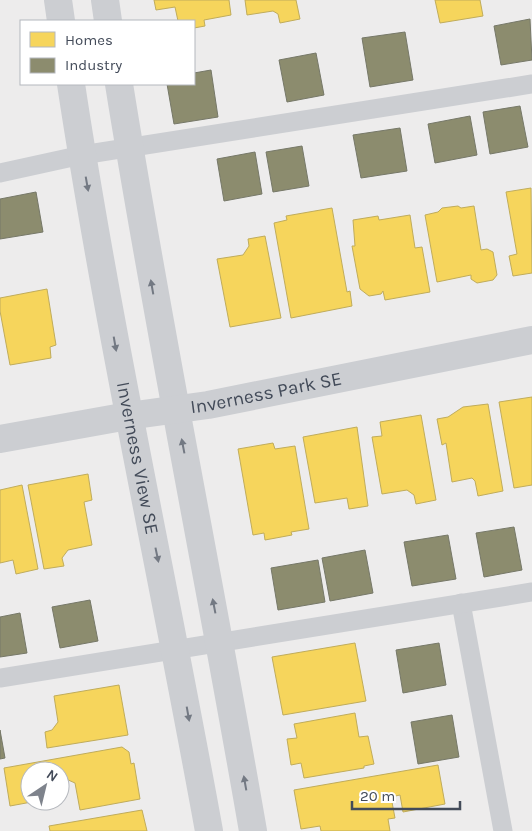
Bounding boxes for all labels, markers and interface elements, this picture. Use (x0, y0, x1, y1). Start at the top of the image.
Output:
legend (20, 20, 195, 85)
text: Homes (65, 31, 113, 49)
text: Industry (65, 56, 122, 74)
one-way arrow (83, 176, 91, 192)
one-way arrow (148, 278, 156, 294)
one-way arrow (111, 336, 119, 352)
street label: Inverness Park SE (189, 367, 344, 418)
street label: Inverness View SE (112, 380, 163, 536)
one-way arrow (178, 438, 186, 454)
one-way arrow (153, 547, 161, 562)
one-way arrow (209, 597, 217, 613)
one-way arrow (185, 706, 193, 722)
north arrow (20, 761, 70, 811)
text: N (43, 766, 61, 786)
one-way arrow (240, 775, 248, 791)
scale bar (352, 778, 460, 810)
text: 20 m (360, 787, 395, 805)

